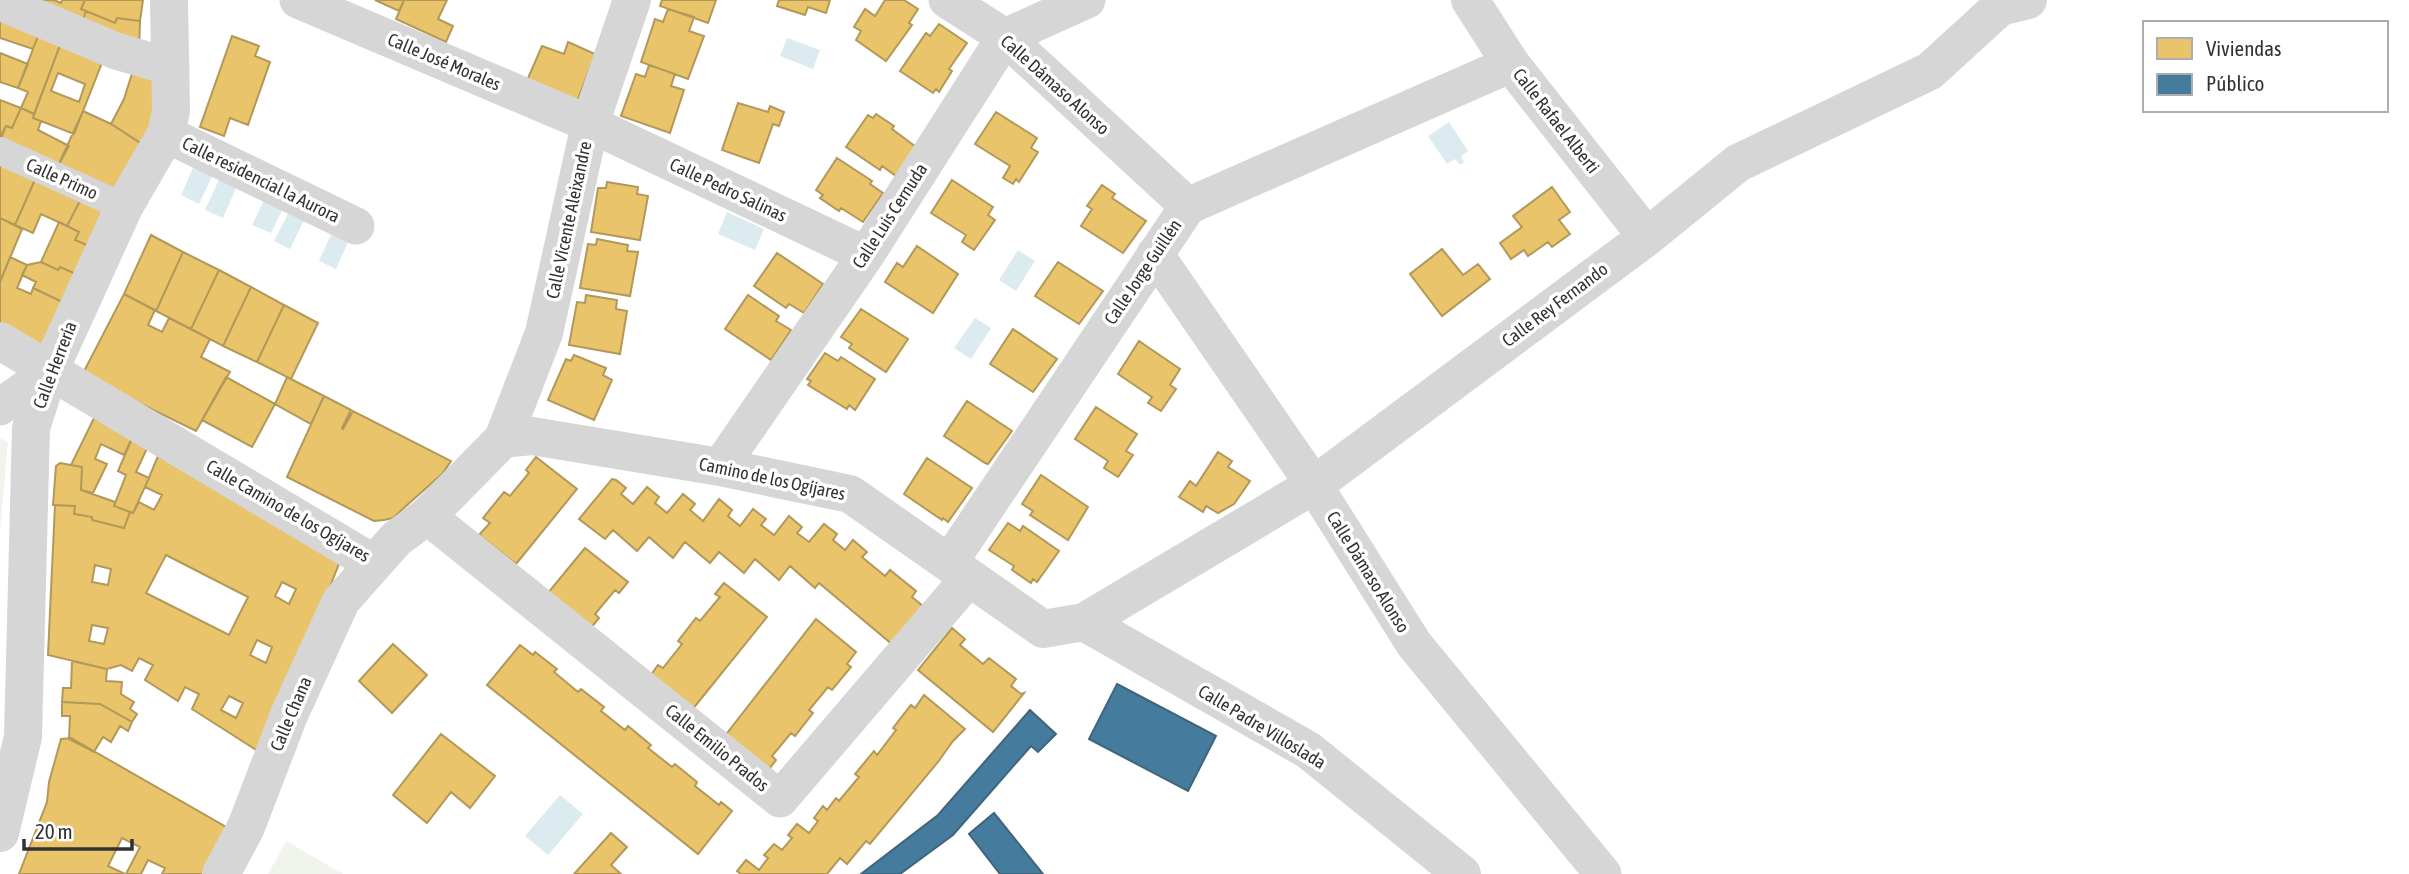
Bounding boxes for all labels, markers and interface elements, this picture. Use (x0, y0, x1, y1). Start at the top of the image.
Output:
legend (2143, 21, 2388, 112)
street label: Calle José Morales (385, 28, 504, 95)
street label: Calle Dámaso Alonso (997, 30, 1114, 139)
text: Viviendas (2206, 36, 2281, 60)
street label: Calle Rafael Alberti (1509, 64, 1604, 177)
text: Público (2206, 71, 2264, 95)
street label: Calle residencial la Aurora (179, 132, 343, 227)
street label: Calle Vicente Aleixandre (542, 139, 595, 301)
street label: Calle Primo (23, 153, 101, 204)
street label: Calle Pedro Salinas (667, 153, 790, 226)
street label: Calle Luis Cernuda (848, 159, 931, 272)
street label: Calle Jorge Guillén (1100, 215, 1185, 328)
street label: Calle Rey Fernando (1498, 258, 1612, 351)
street label: Calle Herrería (28, 318, 81, 411)
street label: Camino de los Ogíjares (697, 453, 847, 504)
street label: Calle Camino de los Ogíjares (203, 455, 374, 566)
street label: Calle Dámaso Alonso (1323, 507, 1414, 636)
street label: Calle Chana (265, 673, 316, 754)
street label: Calle Padre Villoslada (1195, 680, 1330, 773)
street label: Calle Emilio Prados (662, 700, 773, 796)
scale bar (24, 808, 133, 852)
text: 20 m (35, 819, 73, 843)

